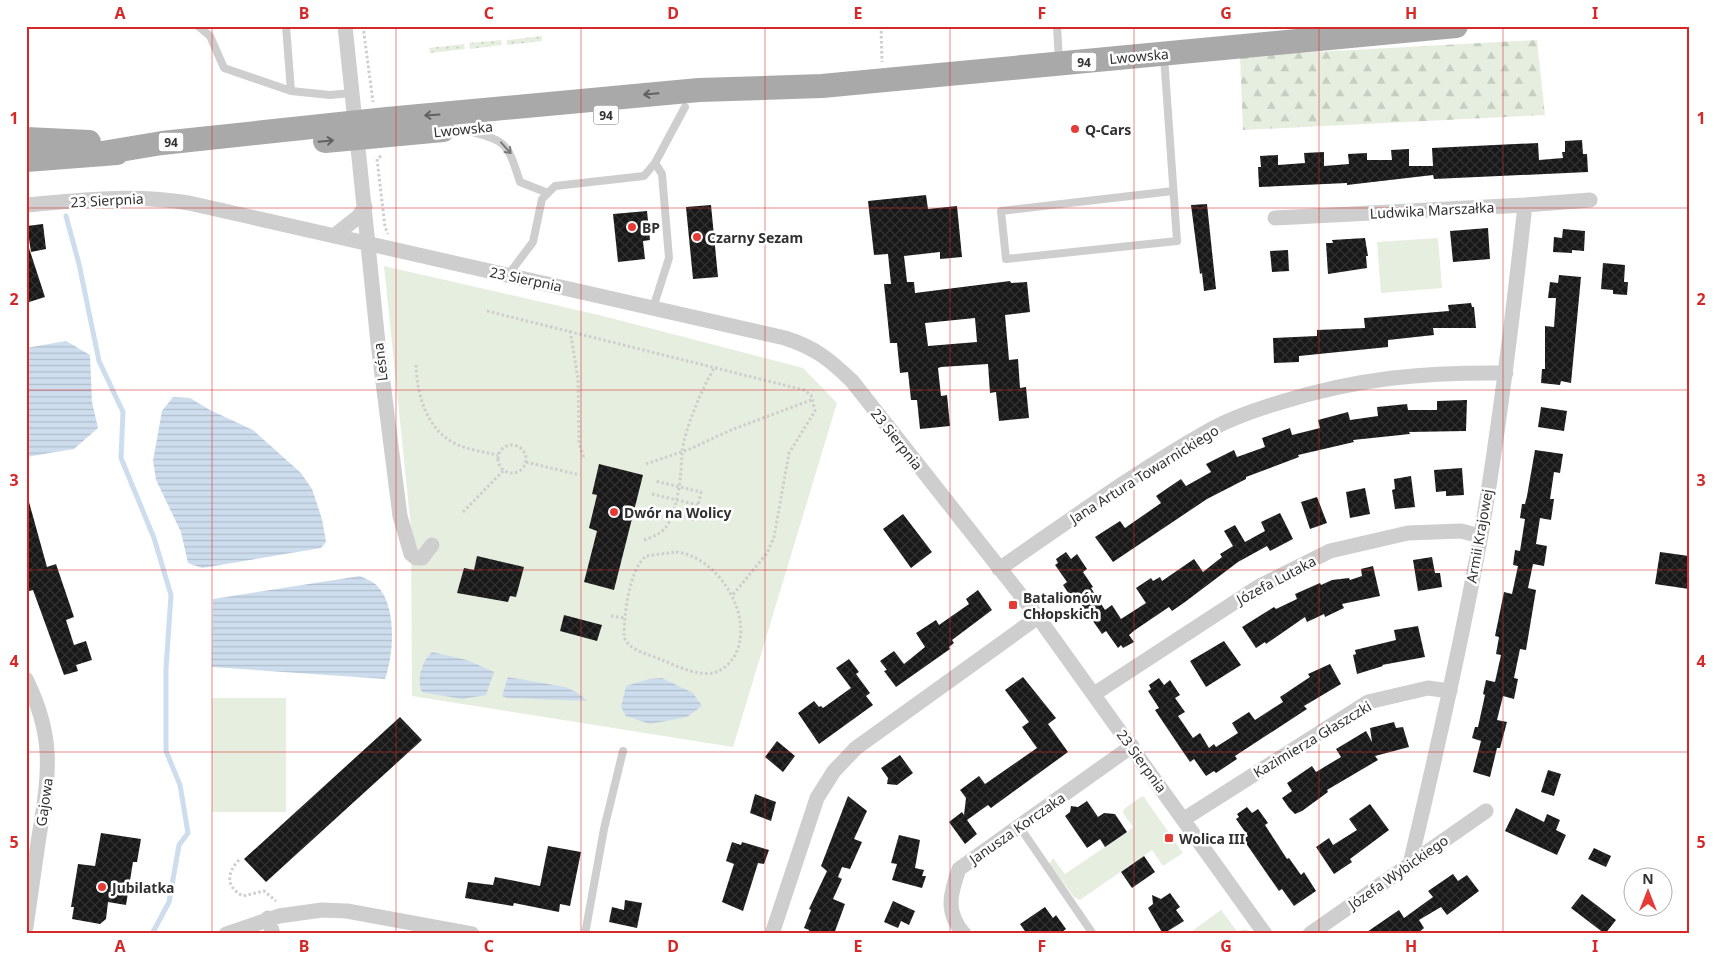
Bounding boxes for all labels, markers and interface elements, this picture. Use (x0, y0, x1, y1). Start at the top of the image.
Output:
text: A (114, 2, 126, 24)
text: B (299, 2, 309, 24)
text: C (484, 2, 494, 24)
text: D (667, 2, 679, 24)
text: E (854, 2, 863, 24)
text: F (1038, 2, 1046, 24)
text: G (1220, 2, 1232, 24)
text: H (1405, 2, 1417, 24)
text: I (1592, 2, 1598, 24)
street label: Lwowska (1108, 44, 1170, 68)
road number: 94 (1072, 52, 1096, 72)
one-way arrow (643, 90, 659, 99)
road number: 94 (594, 106, 618, 124)
text: 1 (9, 107, 19, 129)
text: 1 (1696, 107, 1706, 129)
one-way arrow (424, 111, 440, 120)
street label: Lwowska (432, 116, 494, 142)
place label: Q-Cars (1085, 120, 1131, 139)
marker: Q-Cars (1069, 123, 1081, 135)
road number: 94 (158, 132, 184, 152)
one-way arrow (317, 136, 333, 146)
one-way arrow (500, 141, 511, 154)
street label: 23 Sierpnia (70, 189, 144, 211)
street label: Ludwika Marszałka (1369, 197, 1495, 223)
place label: BP (642, 218, 660, 237)
marker: BP (626, 221, 638, 233)
place label: Czarny Sezam (707, 228, 803, 247)
marker: Czarny Sezam (691, 231, 703, 243)
street label: 23 Sierpnia (488, 262, 564, 296)
text: 2 (9, 288, 19, 310)
text: 2 (1696, 288, 1706, 310)
street label: Leśna (368, 342, 392, 382)
street label: 23 Sierpnia (867, 404, 927, 474)
street label: Jana Artura Towarnickiego (1064, 420, 1222, 529)
text: 3 (9, 469, 19, 491)
text: 3 (1696, 469, 1706, 491)
street label: Armii Krajowej (1461, 488, 1497, 584)
place label: Dwór na Wolicy (624, 503, 732, 522)
marker: Dwór na Wolicy (608, 506, 620, 518)
street label: Józefa Lutaka (1231, 551, 1319, 610)
place label: Batalionów Chłopskich (1023, 588, 1102, 623)
marker: Batalionów Chłopskich (1007, 599, 1019, 611)
text: 4 (9, 650, 19, 672)
text: 4 (1696, 650, 1706, 672)
street label: Kazimierza Głaszczki (1249, 696, 1375, 782)
street label: 23 Sierpnia (1113, 726, 1171, 796)
street label: Gajowa (31, 777, 57, 827)
street label: Janusza Korczaka (964, 788, 1069, 869)
place label: Wolica III (1179, 829, 1245, 848)
street label: Józefa Wybickiego (1343, 830, 1452, 915)
text: 5 (9, 831, 19, 853)
text: 5 (1696, 831, 1706, 853)
marker: Wolica III (1163, 832, 1175, 844)
north arrow (1622, 868, 1672, 918)
text: N (1642, 869, 1654, 888)
place label: Jubilatka (110, 878, 174, 897)
marker: Jubilatka (96, 881, 108, 893)
text: A (114, 935, 126, 957)
text: B (299, 935, 309, 957)
text: C (484, 935, 494, 957)
text: D (667, 935, 679, 957)
text: E (854, 935, 863, 957)
text: F (1038, 935, 1046, 957)
text: G (1220, 935, 1232, 957)
text: H (1405, 935, 1417, 957)
text: I (1592, 935, 1598, 957)

